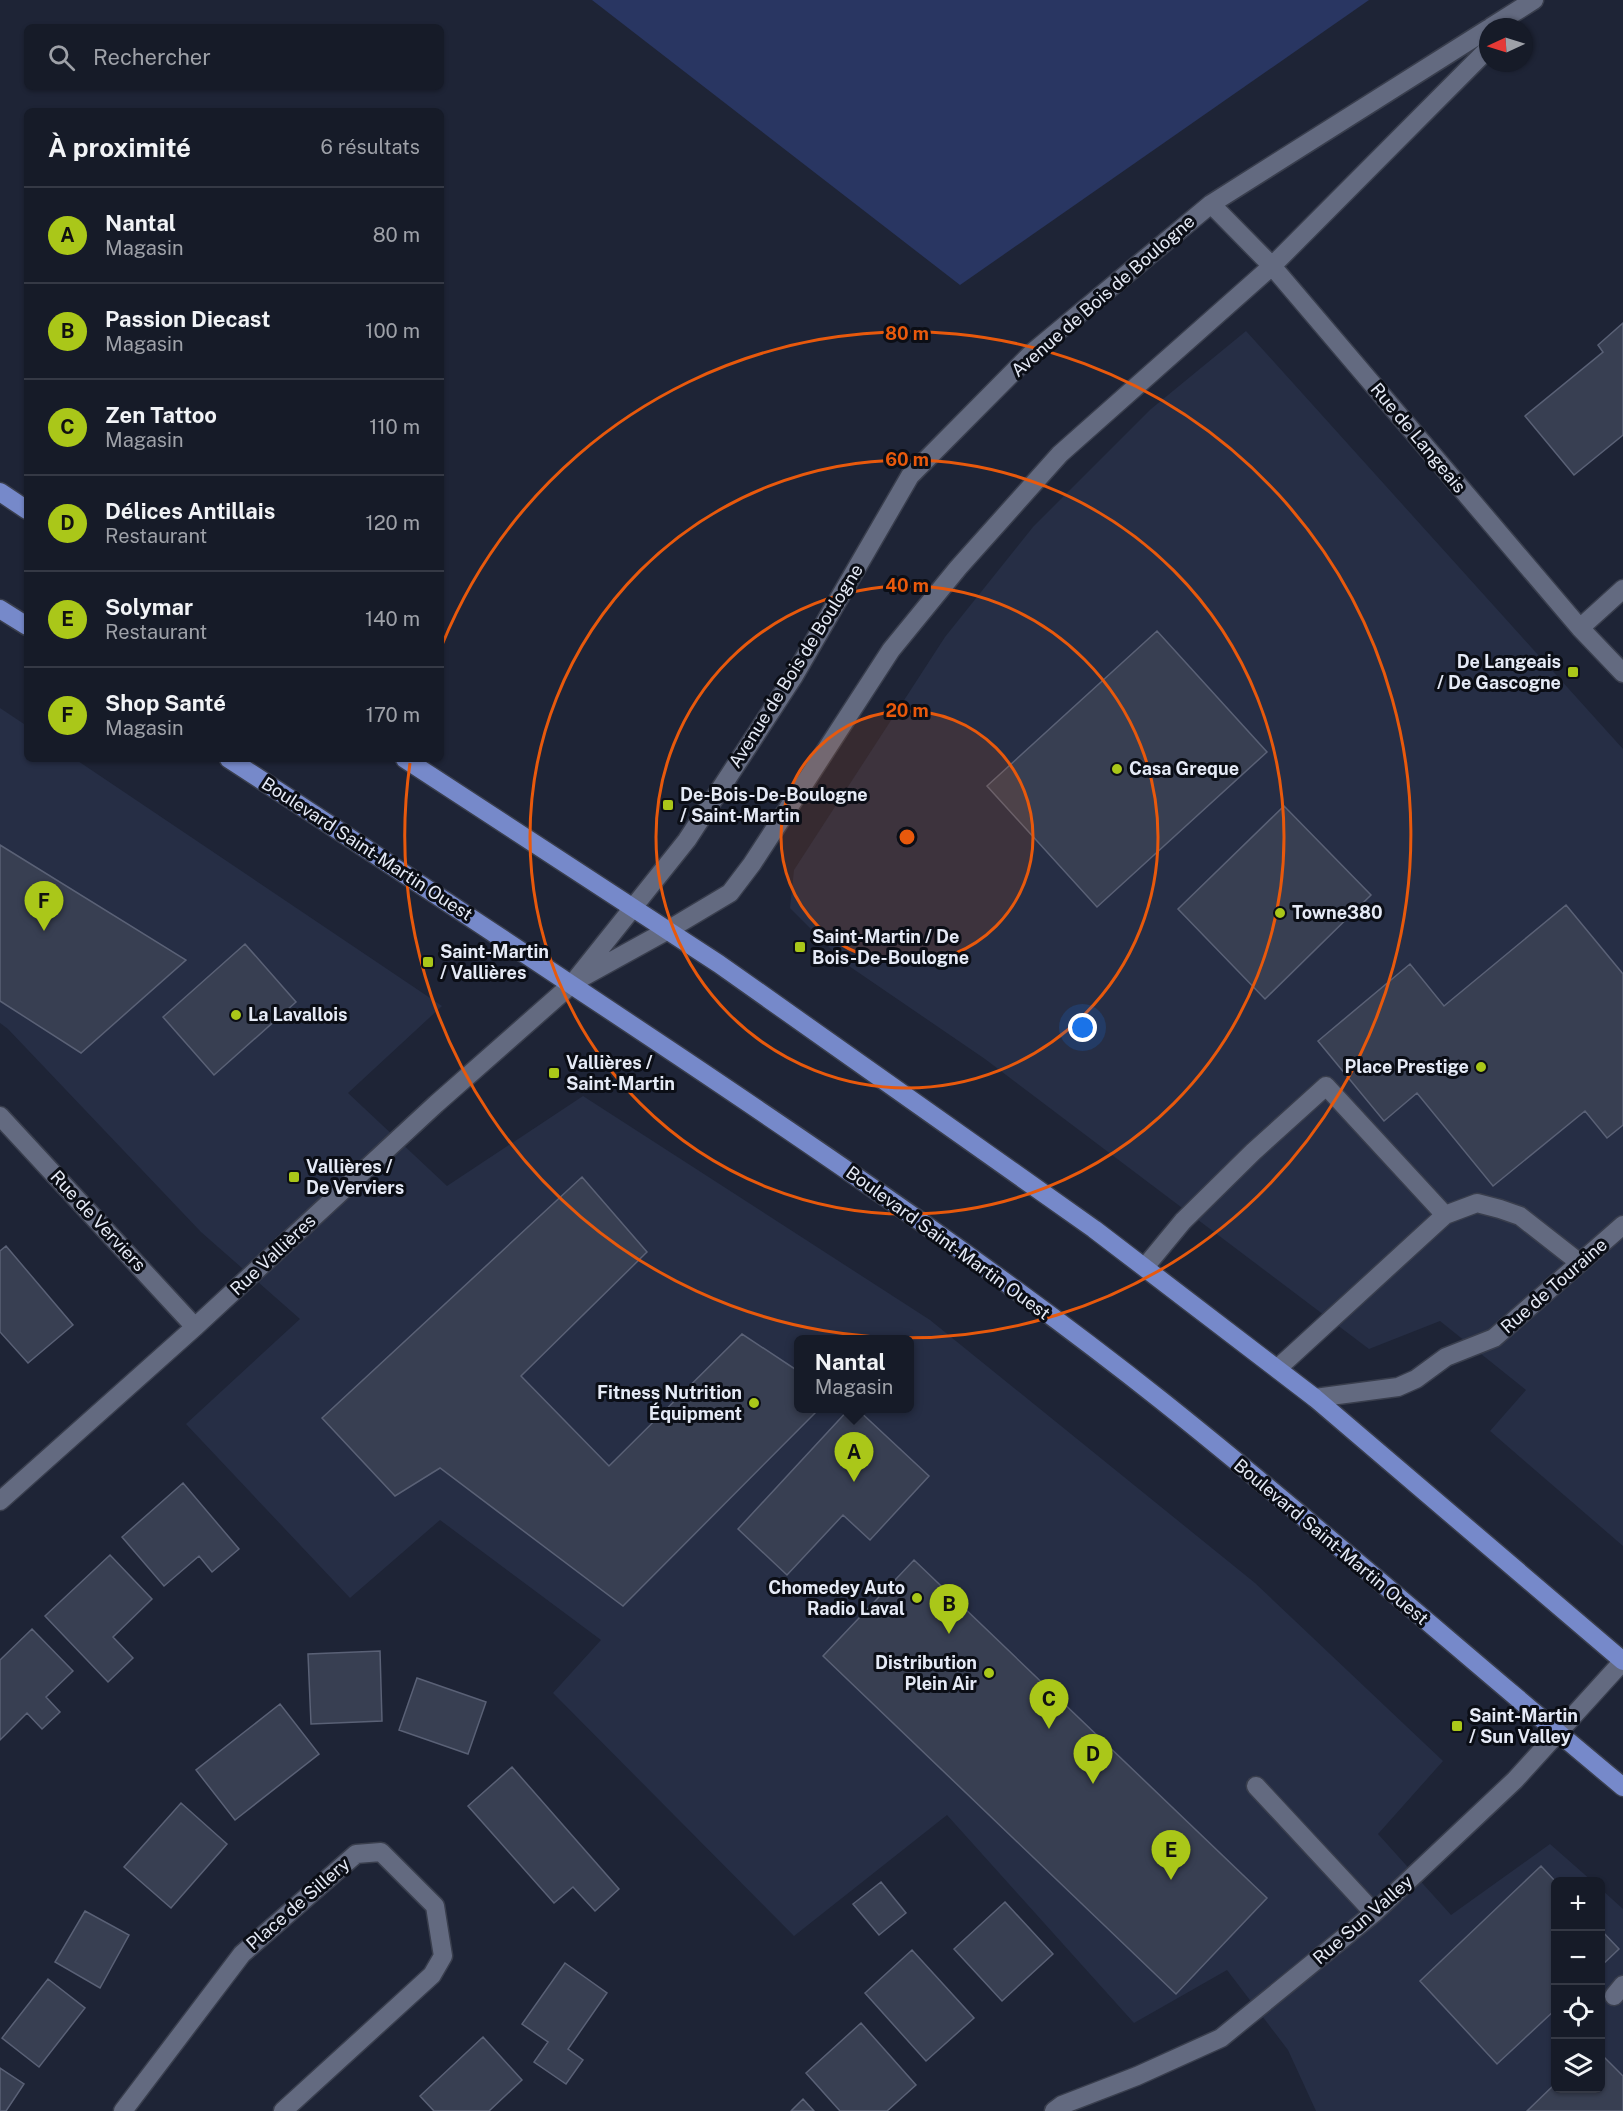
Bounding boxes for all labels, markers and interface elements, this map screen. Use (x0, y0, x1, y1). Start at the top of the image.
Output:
north arrow (1479, 18, 1533, 72)
search box (24, 24, 444, 90)
icon: search (45, 41, 78, 74)
text: Rechercher (93, 44, 211, 70)
text: À proximité (48, 132, 191, 163)
text: 6 résultats (320, 135, 420, 159)
text: Nantal (105, 210, 176, 236)
street label: Avenue de Bois de Boulogne (1007, 210, 1199, 381)
text: A (60, 223, 75, 247)
text: 80 m (373, 223, 420, 247)
text: Magasin (105, 236, 184, 260)
text: Passion Diecast (105, 306, 270, 332)
text: B (61, 319, 74, 343)
text: 100 m (365, 319, 420, 343)
text: 80 m (885, 323, 929, 344)
text: Magasin (105, 332, 184, 356)
street label: Rue de Langeais (1366, 379, 1470, 497)
text: Zen Tattoo (105, 402, 217, 428)
text: C (60, 415, 75, 439)
text: 110 m (369, 415, 420, 439)
text: Magasin (105, 428, 184, 452)
text: 60 m (885, 449, 929, 470)
text: Délices Antillais (105, 498, 275, 524)
text: D (60, 511, 75, 535)
text: 120 m (366, 511, 420, 535)
text: Restaurant (105, 524, 207, 548)
street label: Avenue de Bois de Boulogne (724, 560, 867, 771)
text: 40 m (885, 575, 929, 596)
text: Solymar (105, 594, 193, 620)
text: E (61, 607, 74, 631)
text: 140 m (365, 607, 420, 631)
text: Restaurant (105, 620, 207, 644)
place label: De Langeais / De Gascogne (1437, 651, 1561, 693)
marker: De Langeais / De Gascogne (1566, 665, 1580, 679)
text: Shop Santé (105, 690, 226, 716)
text: 20 m (885, 700, 929, 721)
text: F (61, 703, 74, 727)
text: 170 m (366, 703, 420, 727)
text: Magasin (105, 716, 184, 740)
place label: Casa Greque (1129, 758, 1239, 779)
marker: Casa Greque (1110, 762, 1124, 776)
street label: Boulevard Saint-Martin Ouest (258, 772, 477, 925)
place label: De-Bois-De-Boulogne / Saint-Martin (680, 784, 868, 826)
marker: De-Bois-De-Boulogne / Saint-Martin (661, 798, 675, 812)
centre of rings (897, 827, 917, 847)
pin: F (24, 882, 63, 931)
place label: Towne380 (1292, 902, 1383, 923)
marker: Towne380 (1273, 906, 1287, 920)
place label: Saint-Martin / De Bois-De-Boulogne (812, 926, 969, 968)
marker: Saint-Martin / De Bois-De-Boulogne (793, 940, 807, 954)
place label: Saint-Martin / Vallières (440, 941, 549, 983)
marker: Saint-Martin / Vallières (421, 955, 435, 969)
place label: La Lavallois (248, 1004, 348, 1025)
marker: La Lavallois (229, 1008, 243, 1022)
your location (1068, 1013, 1097, 1042)
place label: Vallières / Saint-Martin (566, 1052, 675, 1094)
place label: Place Prestige (1344, 1056, 1469, 1077)
marker: Place Prestige (1474, 1060, 1488, 1074)
marker: Vallières / Saint-Martin (547, 1066, 561, 1080)
place label: Vallières / De Verviers (306, 1156, 404, 1198)
street label: Boulevard Saint-Martin Ouest (842, 1161, 1054, 1324)
street label: Rue de Verviers (46, 1166, 150, 1275)
marker: Vallières / De Verviers (287, 1170, 301, 1184)
street label: Rue Vallières (226, 1210, 320, 1300)
street label: Rue de Touraine (1496, 1234, 1611, 1337)
popup (794, 1335, 914, 1413)
text: Nantal (815, 1349, 886, 1375)
text: Magasin (815, 1375, 893, 1399)
place label: Fitness Nutrition Équipment (597, 1382, 742, 1424)
marker: Fitness Nutrition Équipment (747, 1396, 761, 1410)
pin: A (834, 1432, 874, 1482)
street label: Boulevard Saint-Martin Ouest (1230, 1454, 1433, 1629)
place label: Chomedey Auto Radio Laval (768, 1577, 905, 1619)
pin: B (930, 1584, 968, 1634)
marker: Chomedey Auto Radio Laval (910, 1591, 924, 1605)
place label: Distribution Plein Air (875, 1652, 978, 1694)
marker: Distribution Plein Air (982, 1666, 996, 1680)
pin: C (1030, 1680, 1068, 1729)
place label: Saint-Martin / Sun Valley (1469, 1705, 1578, 1747)
marker: Saint-Martin / Sun Valley (1450, 1719, 1464, 1733)
pin: D (1074, 1734, 1112, 1784)
pin: E (1152, 1830, 1190, 1880)
street label: Place de Sillery (242, 1853, 354, 1954)
street label: Rue Sun Valley (1309, 1870, 1417, 1969)
map controls (1551, 1877, 1605, 2093)
button: + (1551, 1877, 1605, 1931)
button: − (1551, 1931, 1605, 1985)
button: locate (1551, 1985, 1605, 2039)
button: layers (1551, 2039, 1605, 2093)

